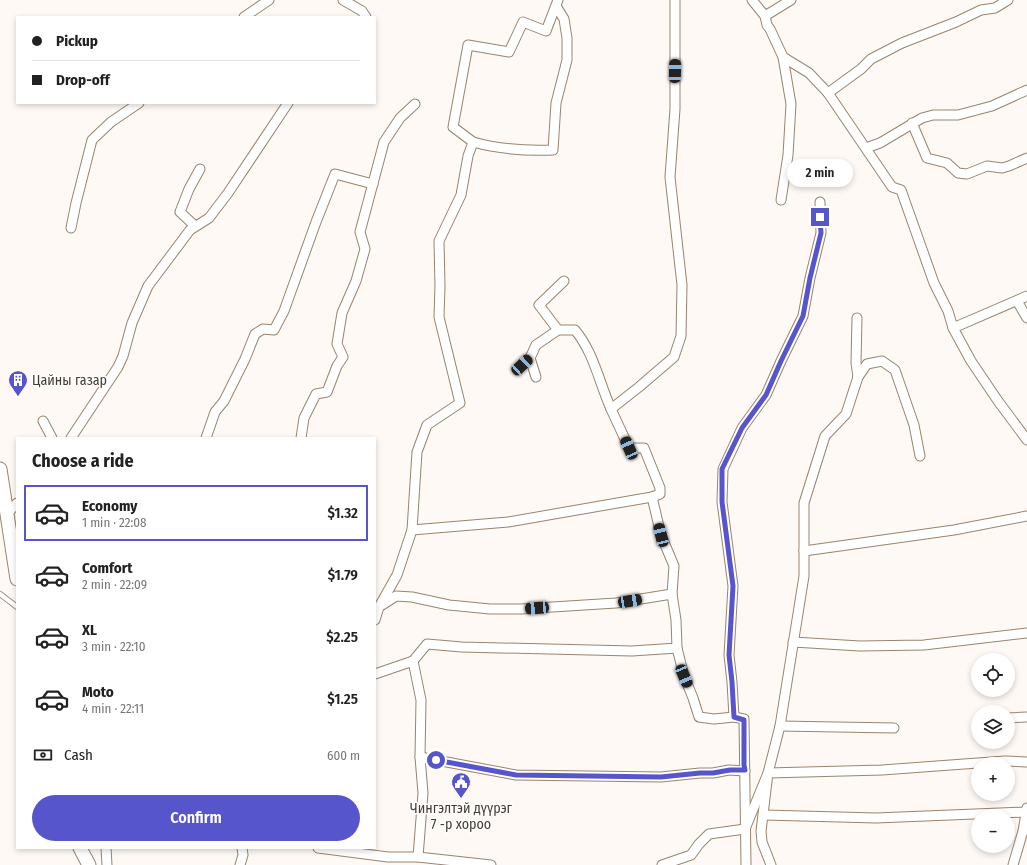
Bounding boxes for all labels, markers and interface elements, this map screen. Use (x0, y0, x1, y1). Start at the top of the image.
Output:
text: Pickup (56, 32, 98, 50)
car (669, 59, 681, 83)
text: Drop-off (56, 71, 110, 89)
callout: 2 min (787, 159, 853, 187)
text: 2 min (806, 165, 834, 180)
route end (811, 208, 829, 226)
car (509, 352, 535, 378)
building icon: Цайны газар (7, 369, 29, 397)
place label: Цайны газар (32, 372, 107, 389)
car (619, 435, 639, 461)
text: Choose a ride (32, 450, 134, 472)
icon: car (34, 495, 70, 531)
text: Economy (82, 497, 137, 515)
text: $1.32 (327, 504, 358, 522)
text: 1 min · 22:08 (82, 515, 147, 530)
car (652, 522, 670, 548)
icon: car (34, 557, 70, 593)
text: Comfort (82, 559, 133, 577)
text: $1.79 (328, 566, 358, 584)
text: 2 min · 22:09 (82, 577, 147, 592)
car (617, 593, 643, 609)
car (525, 601, 549, 615)
icon: car (34, 619, 70, 655)
text: XL (82, 621, 97, 639)
text: $2.25 (326, 628, 358, 646)
text: 3 min · 22:10 (82, 639, 145, 654)
map controls (971, 653, 1015, 853)
button: locate (971, 653, 1015, 697)
car (674, 663, 694, 689)
icon: car (34, 681, 70, 717)
text: Moto (82, 683, 114, 701)
text: $1.25 (327, 690, 358, 708)
text: 4 min · 22:11 (82, 701, 144, 716)
button: layers (971, 705, 1015, 749)
icon: cash (32, 744, 54, 766)
text: Cash (64, 746, 93, 764)
text: 600 m (327, 748, 360, 763)
route start (427, 751, 445, 769)
button: + (971, 757, 1015, 801)
public building icon: Чингэлтэй дүүрэг 7 -р хороо (450, 771, 472, 799)
button: Confirm (32, 795, 360, 841)
place label: Чингэлтэй дүүрэг 7 -р хороо (410, 800, 513, 833)
button: − (971, 809, 1015, 853)

